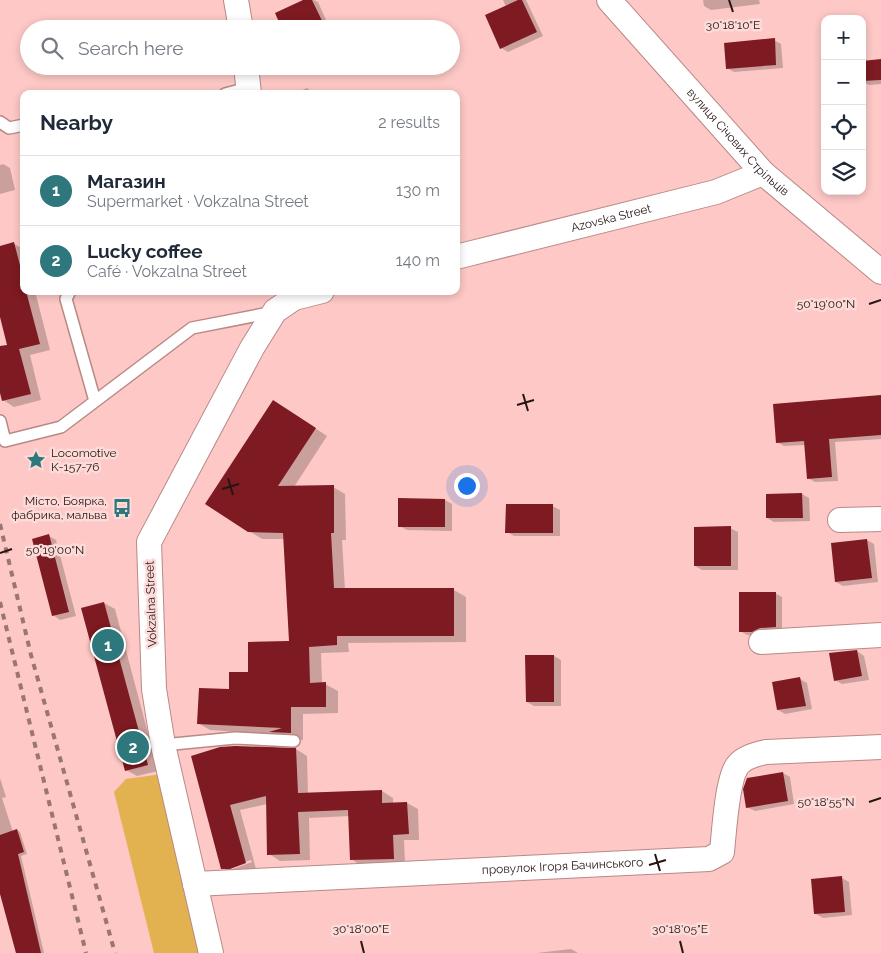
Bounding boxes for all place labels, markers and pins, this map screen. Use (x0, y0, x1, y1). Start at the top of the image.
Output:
place label: Locomotive K-157-76 (51, 446, 117, 474)
place icon: Locomotive K-157-76 (25, 449, 47, 471)
place label: Місто, Боярка, фабрика, мальва (11, 494, 107, 522)
bus stop icon: Місто, Боярка, фабрика, мальва (111, 497, 133, 519)
pin: 1 (92, 626, 124, 664)
pin: 2 (117, 728, 149, 766)

